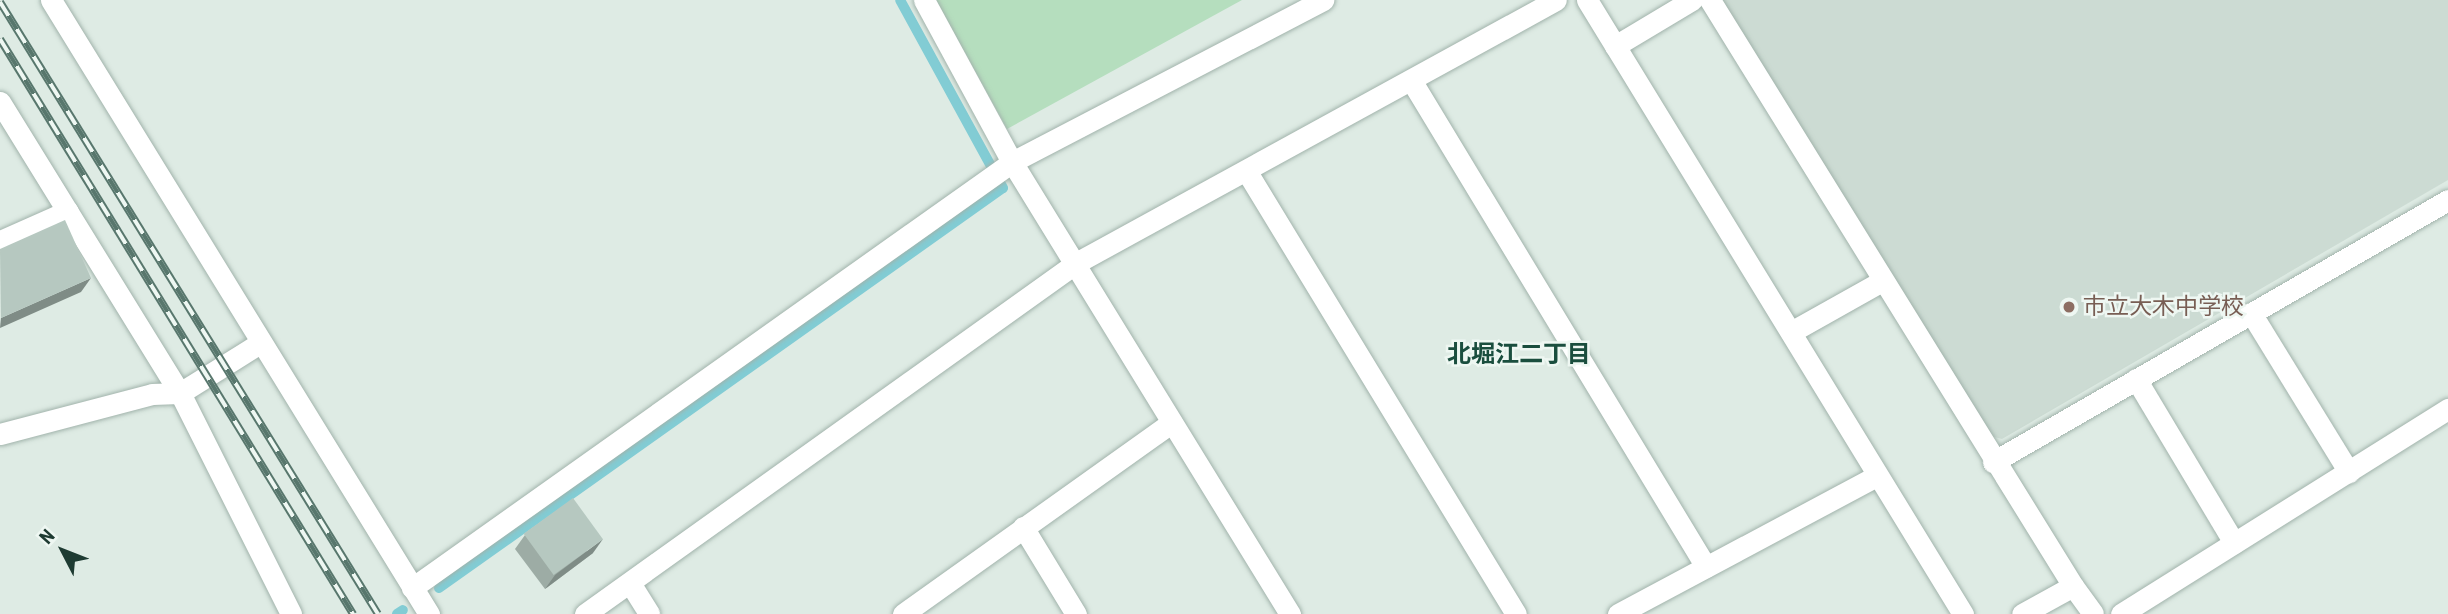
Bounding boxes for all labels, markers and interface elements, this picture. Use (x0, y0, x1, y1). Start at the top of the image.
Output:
place label: 市立大木中学校 (2083, 293, 2244, 321)
marker: 市立大木中学校 (2061, 299, 2077, 315)
district label: 北堀江二丁目 (1447, 341, 1591, 369)
north arrow (28, 516, 98, 586)
text: N (35, 525, 59, 549)

